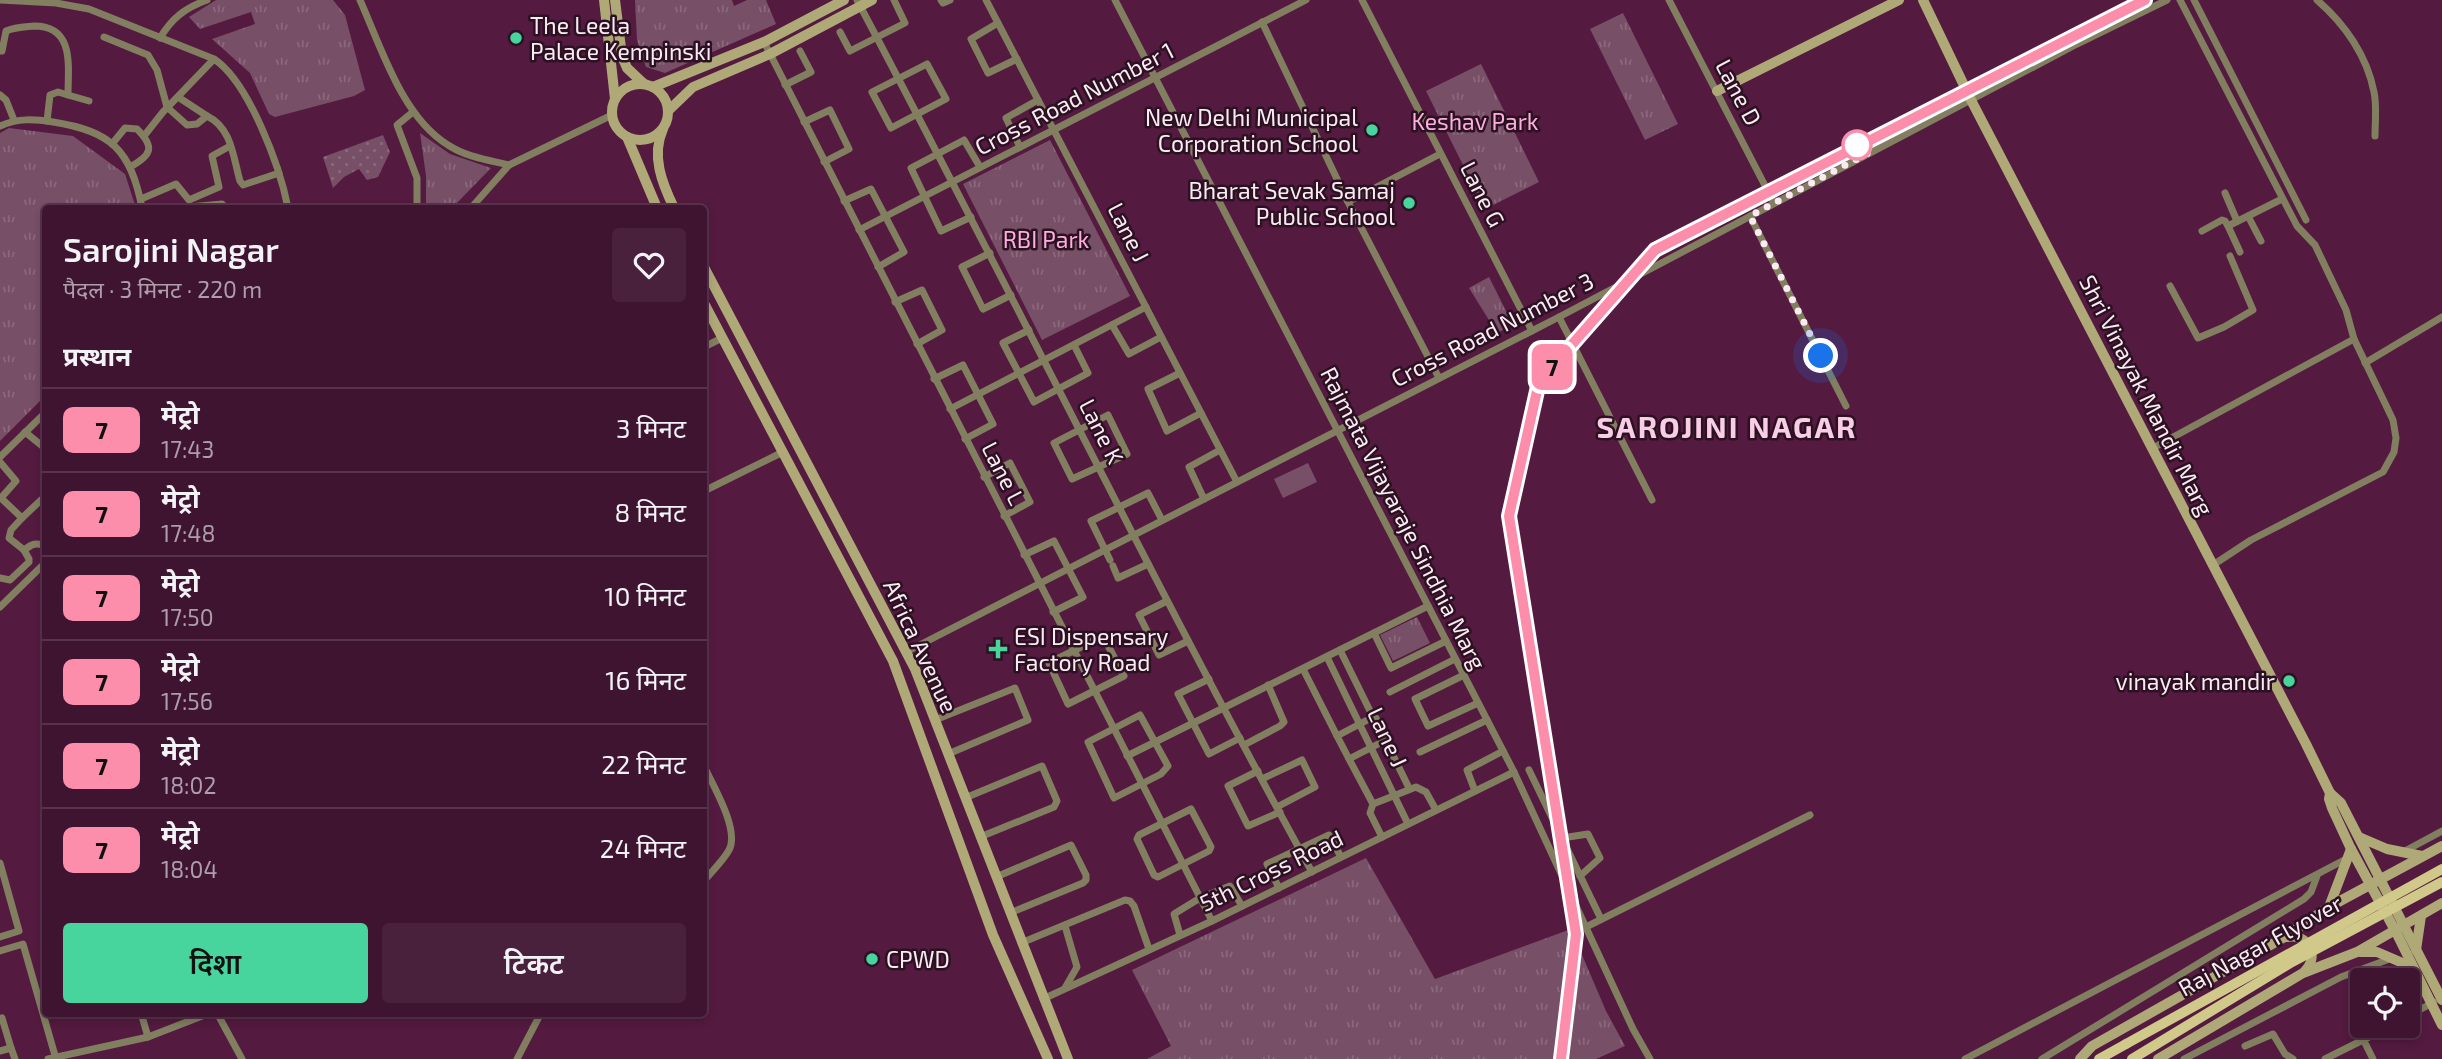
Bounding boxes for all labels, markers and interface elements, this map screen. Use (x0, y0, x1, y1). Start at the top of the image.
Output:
place label: The Leela Palace Kempinski (530, 11, 711, 65)
marker: The Leela Palace Kempinski (508, 30, 524, 46)
street label: Cross Road Number 1 (970, 36, 1178, 160)
street label: Lane D (1710, 54, 1768, 130)
place label: New Delhi Municipal Corporation School (1145, 103, 1358, 157)
park label: Keshav Park (1411, 107, 1539, 135)
marker: New Delhi Municipal Corporation School (1364, 122, 1380, 138)
unlabelled marker (1842, 130, 1872, 160)
street label: Lane G (1455, 157, 1511, 231)
place label: Bharat Sevak Samaj Public School (1188, 176, 1395, 230)
marker: Bharat Sevak Samaj Public School (1401, 195, 1417, 211)
street label: Lane J (1102, 198, 1156, 266)
park label: RBI Park (1003, 225, 1090, 253)
button: heart (612, 228, 686, 302)
text: Sarojini Nagar (63, 229, 279, 269)
street label: Cross Road Number 3 (1386, 266, 1598, 392)
street label: Shri Vinayak Mandir Marg (2074, 270, 2220, 520)
text: पैदल · 3 मिनट · 220 m (63, 275, 262, 303)
your location (1803, 338, 1838, 373)
text: प्रस्थान (63, 340, 131, 371)
line badge: 7 (1529, 344, 1575, 390)
text: 7 (1546, 352, 1558, 381)
street label: Rajmata Vijayaraje Sindhia Marg (1315, 362, 1493, 674)
street label: Lane K (1074, 394, 1130, 468)
text: मेट्रो (161, 398, 200, 429)
district label: SAROJINI NAGAR (1596, 408, 1858, 444)
text: 3 मिनट (616, 412, 686, 443)
text: 7 (95, 415, 108, 444)
text: 17:43 (161, 435, 214, 463)
street label: Lane L (976, 437, 1032, 509)
text: मेट्रो (161, 482, 200, 513)
text: 8 मिनट (615, 496, 686, 527)
text: 7 (95, 499, 108, 528)
text: 17:48 (161, 519, 215, 547)
text: मेट्रो (161, 566, 200, 597)
street label: Africa Avenue (878, 575, 964, 717)
text: 10 मिनट (604, 580, 686, 611)
text: 7 (95, 583, 108, 612)
text: 17:50 (161, 603, 214, 631)
place label: ESI Dispensary Factory Road (1014, 622, 1168, 676)
marker: ESI Dispensary Factory Road (988, 639, 1008, 659)
text: मेट्रो (161, 650, 200, 681)
text: 16 मिनट (605, 664, 686, 695)
text: 7 (95, 667, 108, 696)
place label: vinayak mandir (2116, 667, 2275, 695)
marker: vinayak mandir (2281, 673, 2297, 689)
text: 17:56 (161, 687, 213, 715)
street label: Lane J (1362, 703, 1414, 771)
text: मेट्रो (161, 734, 200, 765)
text: 22 मिनट (601, 748, 686, 779)
text: 7 (95, 751, 108, 780)
text: 18:02 (161, 771, 216, 799)
text: मेट्रो (161, 818, 200, 849)
street label: 5th Cross Road (1195, 823, 1347, 917)
text: 24 मिनट (600, 832, 686, 863)
text: 7 (95, 835, 108, 864)
text: 18:04 (161, 855, 218, 883)
street label: Raj Nagar Flyover (2173, 888, 2347, 1002)
button: दिशा (63, 923, 368, 1003)
button: टिकट (382, 923, 686, 1003)
place label: CPWD (886, 945, 950, 973)
marker: CPWD (864, 951, 880, 967)
map controls (2350, 968, 2420, 1038)
button: locate (2350, 968, 2420, 1038)

